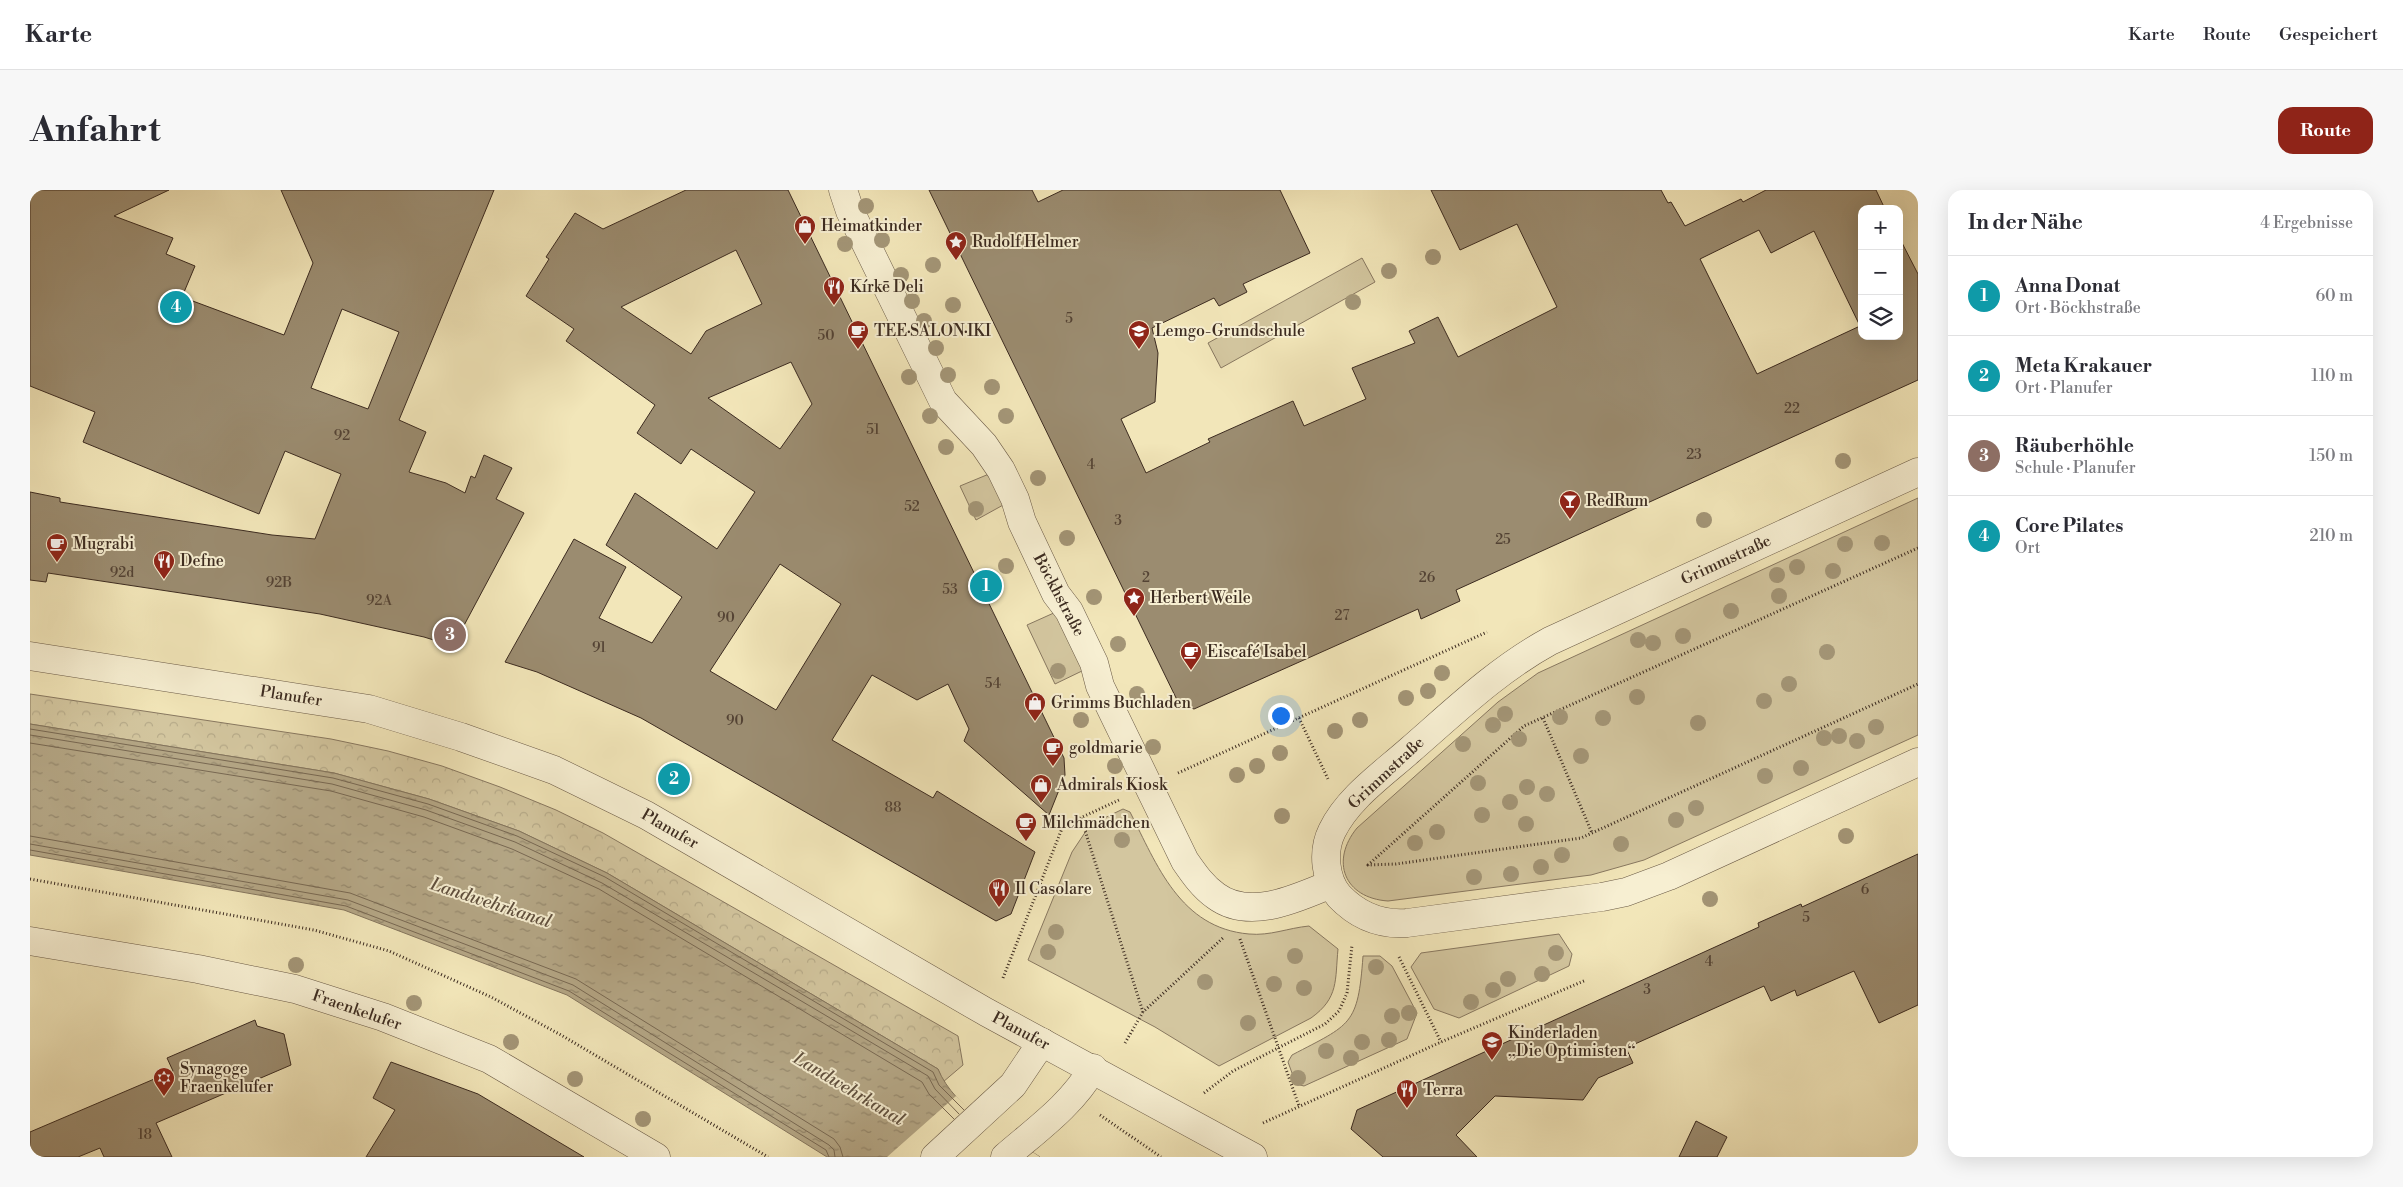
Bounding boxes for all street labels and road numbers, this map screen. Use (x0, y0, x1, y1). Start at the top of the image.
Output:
street label: Grimmstraße (1678, 530, 1774, 590)
street label: Böckhstraße (1028, 549, 1089, 640)
street label: Planufer (258, 681, 324, 711)
street label: Grimmstraße (1344, 733, 1428, 813)
street label: Planufer (638, 805, 702, 853)
street label: Fraenkelufer (310, 985, 405, 1035)
street label: Planufer (989, 1007, 1054, 1055)

